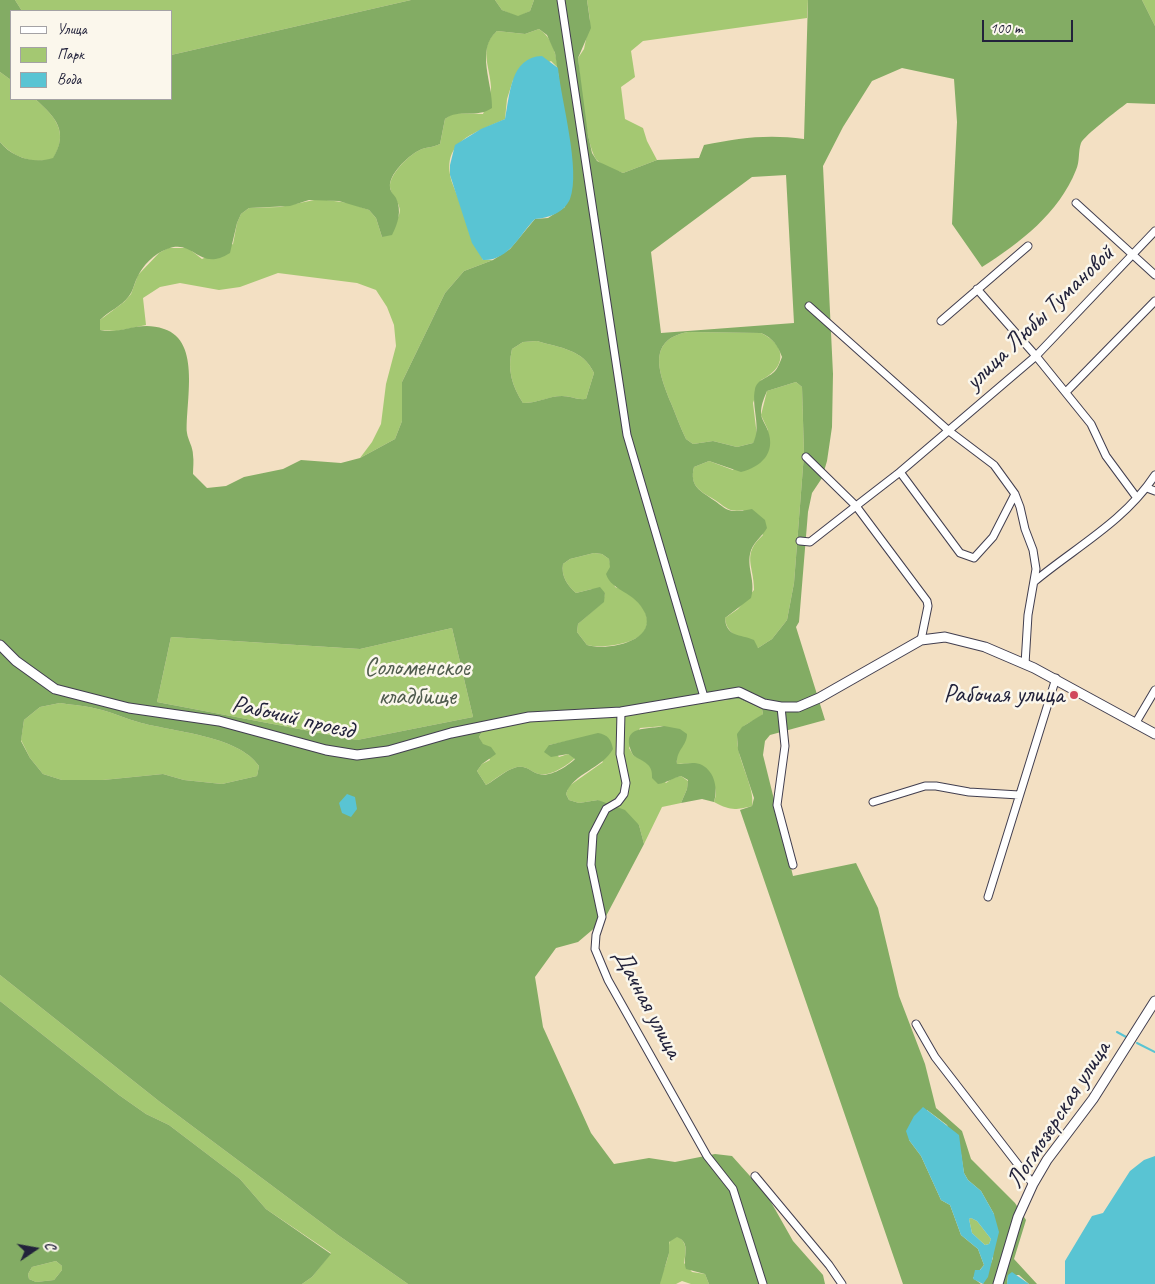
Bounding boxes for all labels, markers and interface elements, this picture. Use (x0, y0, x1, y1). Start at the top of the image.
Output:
legend (10, 10, 172, 100)
scale bar (985, 10, 1076, 42)
text: 100 m (990, 19, 1022, 38)
text: Улица (57, 20, 87, 39)
text: Парк (57, 45, 84, 64)
text: Вода (57, 70, 81, 89)
street label: улица Любы Тумановой (959, 239, 1121, 397)
park label: Соломенское кладбище (364, 653, 470, 712)
place label: Рабочая улица (943, 680, 1064, 710)
street label: Рабочий проезд (229, 689, 357, 747)
marker: Рабочая улица (1068, 689, 1080, 701)
street label: Дачная улица (606, 944, 688, 1064)
street label: Логмозерская улица (1000, 1036, 1118, 1194)
north arrow (10, 1224, 60, 1274)
text: С (41, 1241, 59, 1251)

